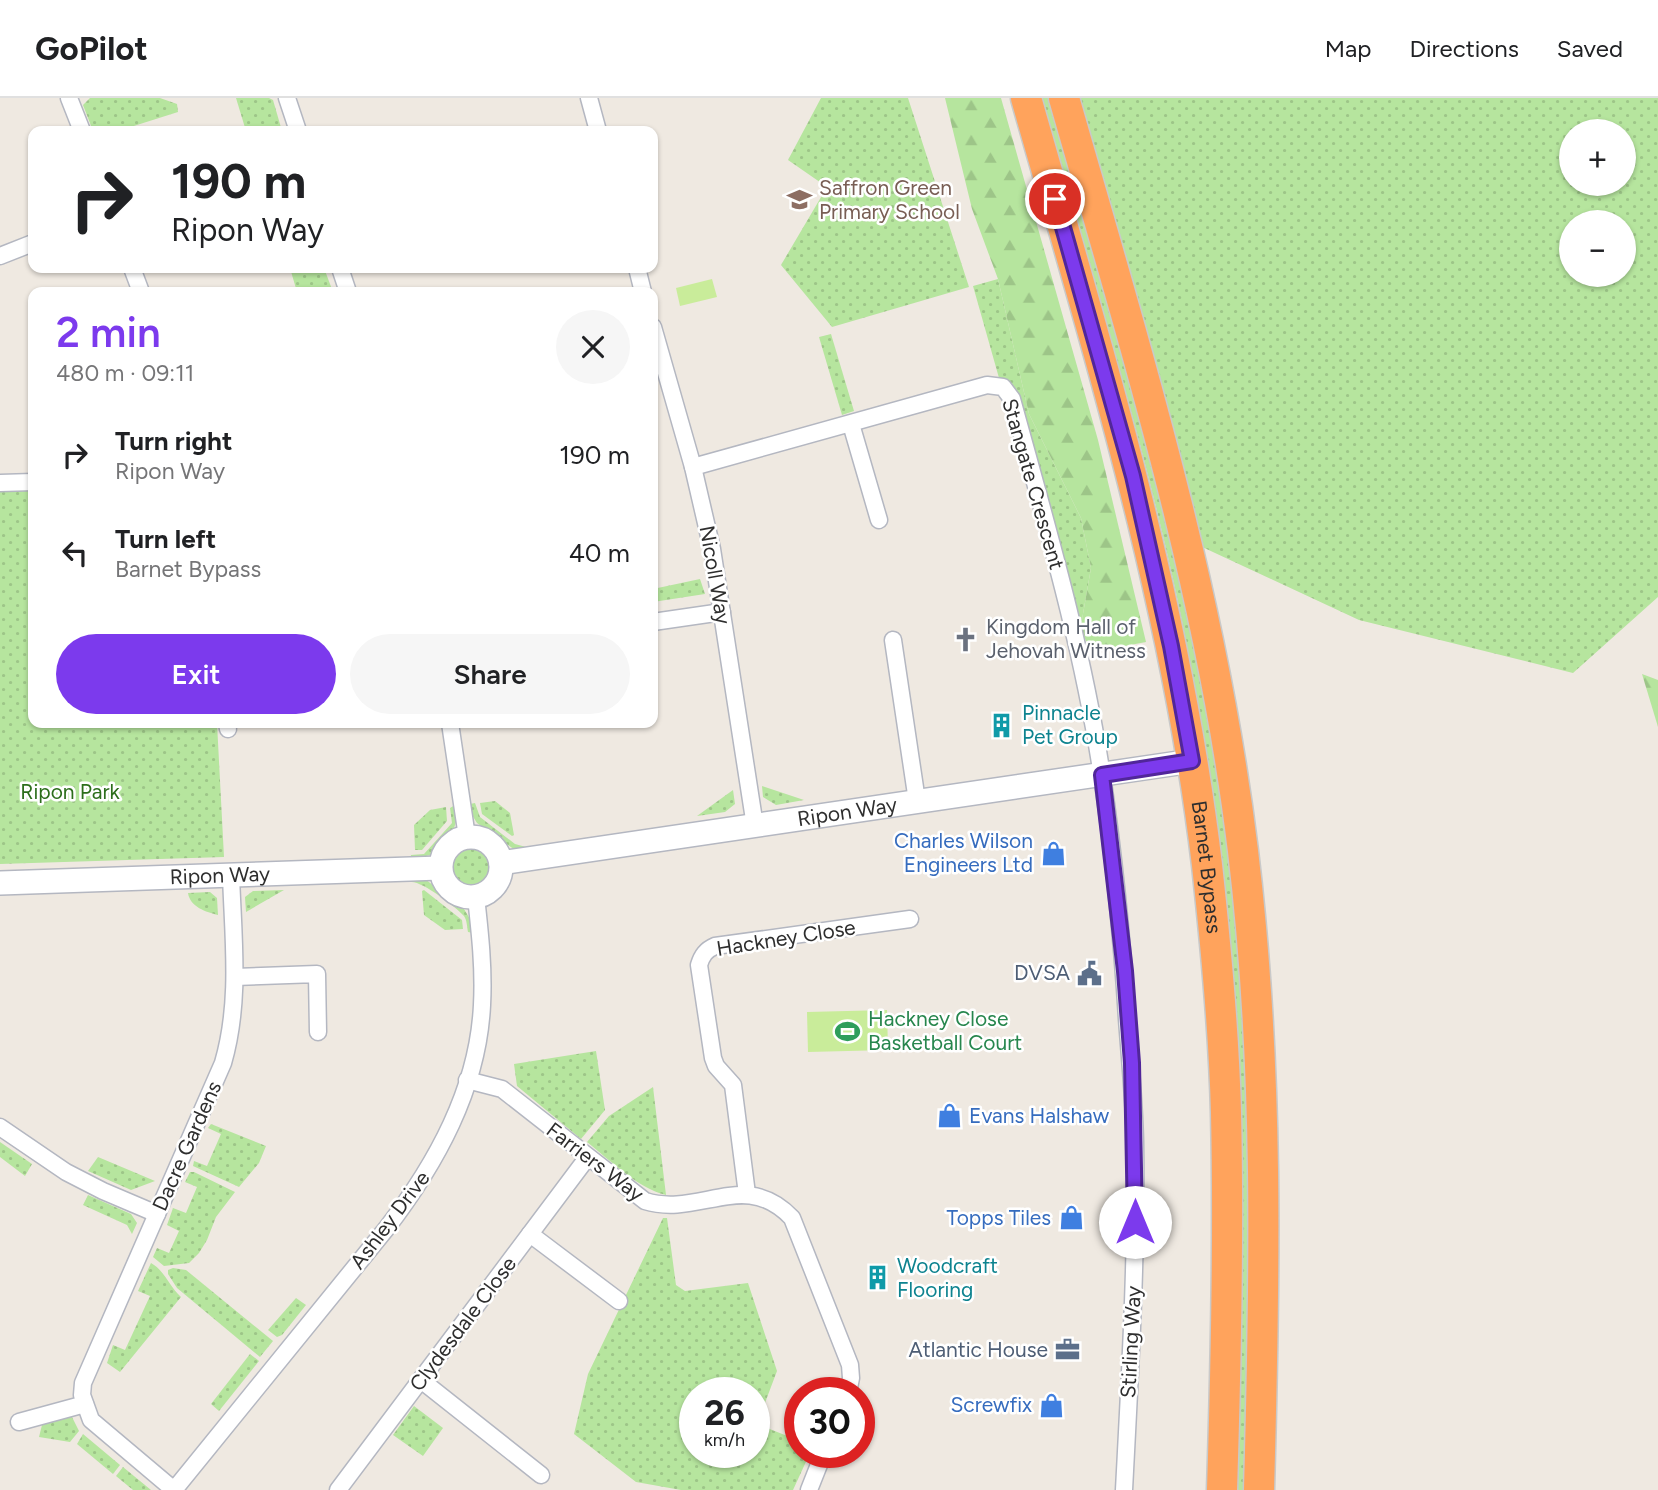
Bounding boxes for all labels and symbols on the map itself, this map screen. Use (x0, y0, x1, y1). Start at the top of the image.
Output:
pin (1025, 169, 1085, 229)
place label: Saffron Green Primary School (819, 175, 960, 224)
school or university icon: Saffron Green Primary School (785, 186, 813, 214)
street label: Stangate Crescent (997, 395, 1070, 572)
street label: Nicoll Way (694, 524, 736, 626)
place label: Kingdom Hall of Jehovah Witness (986, 614, 1146, 663)
church icon: Kingdom Hall of Jehovah Witness (952, 625, 980, 653)
place label: Pinnacle Pet Group (1022, 700, 1118, 749)
building icon: Pinnacle Pet Group (988, 711, 1016, 739)
park label: Ripon Park (20, 779, 121, 804)
street label: Ripon Way (796, 792, 899, 831)
street label: Barnet Bypass (1187, 799, 1227, 935)
place label: Charles Wilson Engineers Ltd (894, 828, 1033, 877)
shop icon: Charles Wilson Engineers Ltd (1039, 839, 1067, 867)
street label: Ripon Way (169, 861, 270, 889)
street label: Hackney Close (715, 914, 857, 961)
public building icon: DVSA (1076, 959, 1104, 987)
place label: DVSA (1014, 960, 1070, 985)
place label: Hackney Close Basketball Court (868, 1006, 1022, 1055)
sports icon: Hackney Close Basketball Court (834, 1017, 862, 1045)
street label: Dacre Gardens (147, 1077, 226, 1215)
shop icon: Evans Halshaw (935, 1102, 963, 1130)
place label: Evans Halshaw (969, 1103, 1110, 1128)
street label: Farriers Way (542, 1117, 649, 1206)
street label: Ashley Drive (345, 1166, 435, 1274)
position arrow (1098, 1185, 1172, 1259)
shop icon: Topps Tiles (1057, 1204, 1085, 1232)
place label: Topps Tiles (946, 1205, 1051, 1230)
street label: Clydesdale Close (404, 1252, 521, 1396)
place label: Woodcraft Flooring (897, 1253, 998, 1302)
building icon: Woodcraft Flooring (863, 1264, 891, 1292)
street label: Stirling Way (1115, 1285, 1146, 1399)
office icon: Atlantic House (1054, 1336, 1082, 1364)
place label: Atlantic House (909, 1337, 1048, 1362)
speed limit sign: 30 (784, 1377, 875, 1468)
shop icon: Screwfix (1038, 1391, 1066, 1419)
place label: Screwfix (950, 1392, 1032, 1417)

